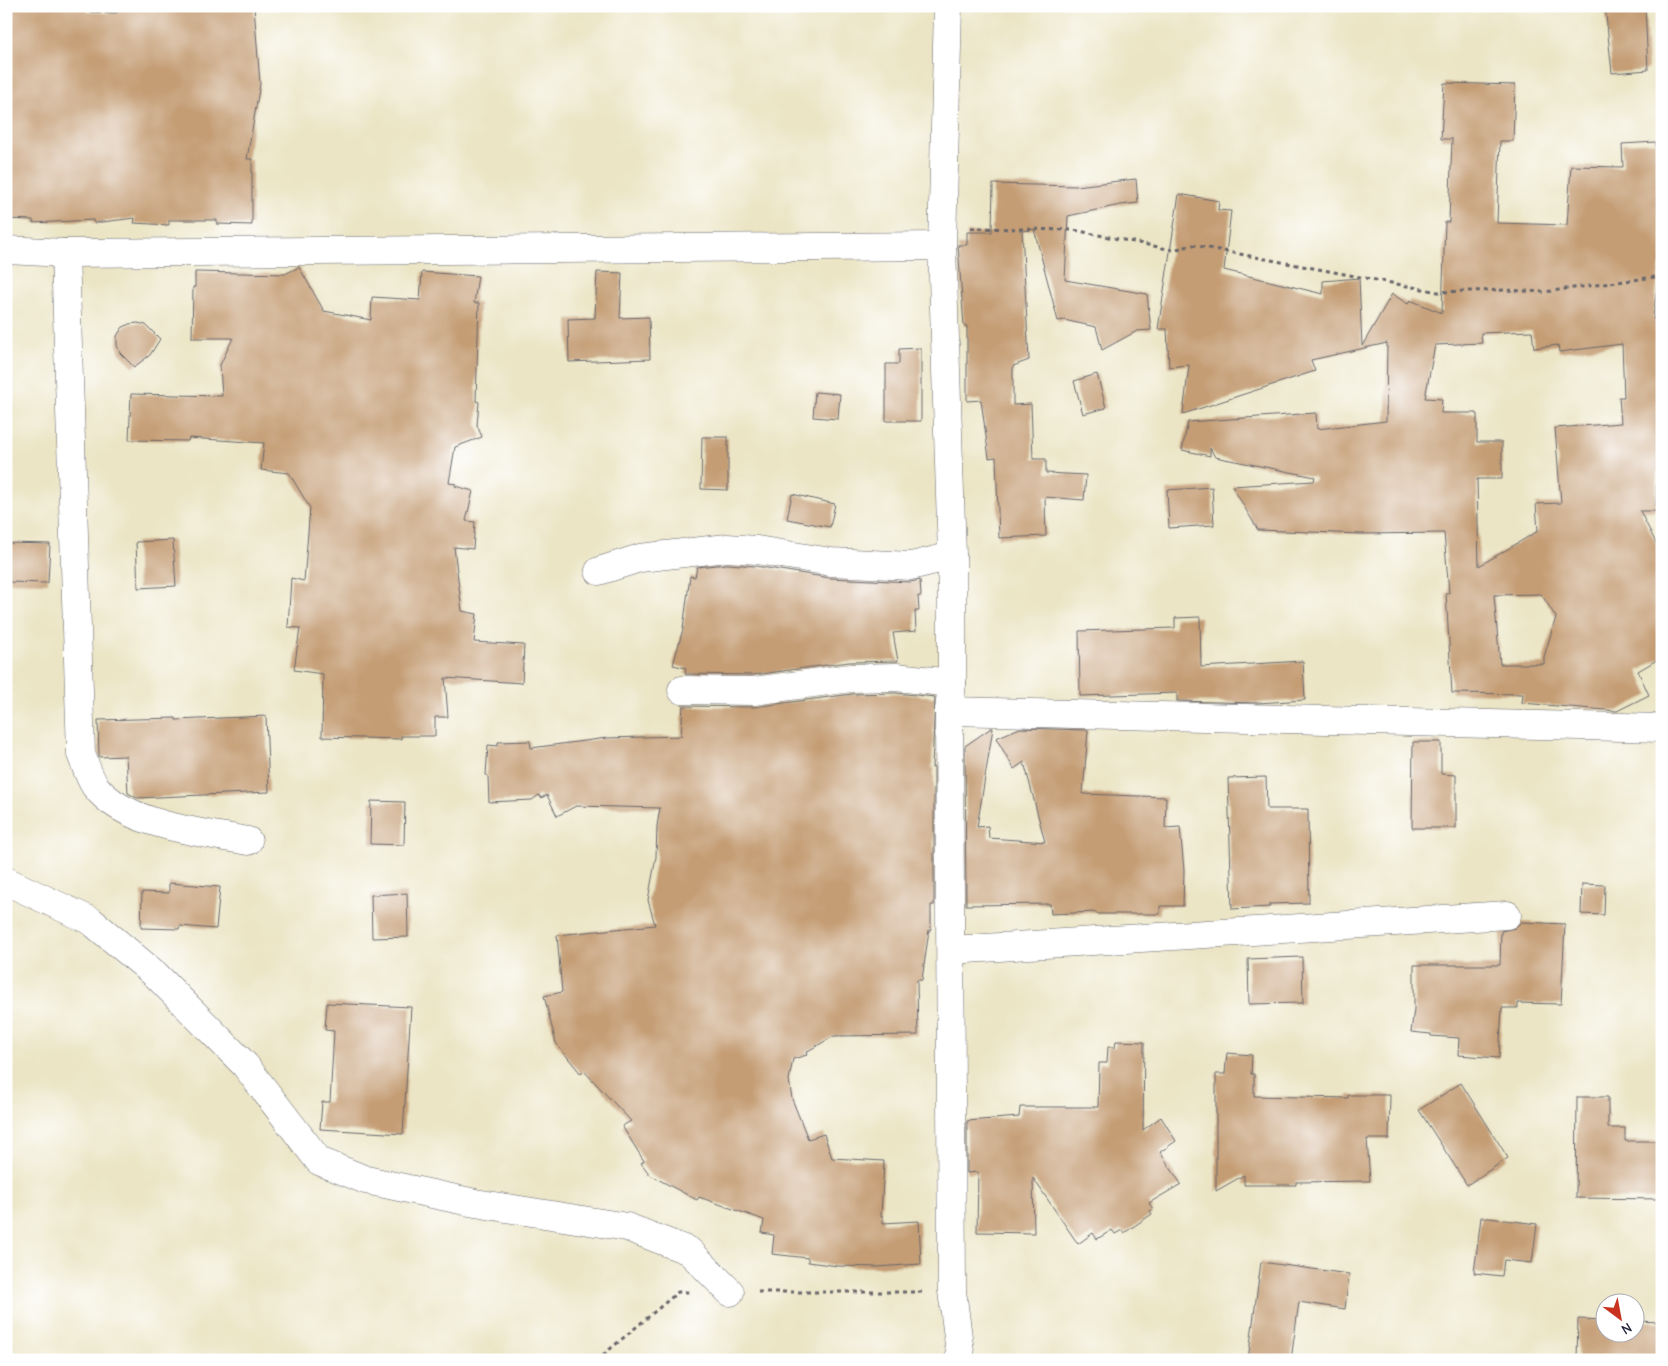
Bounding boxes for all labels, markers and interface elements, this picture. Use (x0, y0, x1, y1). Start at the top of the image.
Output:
north arrow (1596, 1294, 1646, 1344)
text: N (1618, 1319, 1635, 1338)

